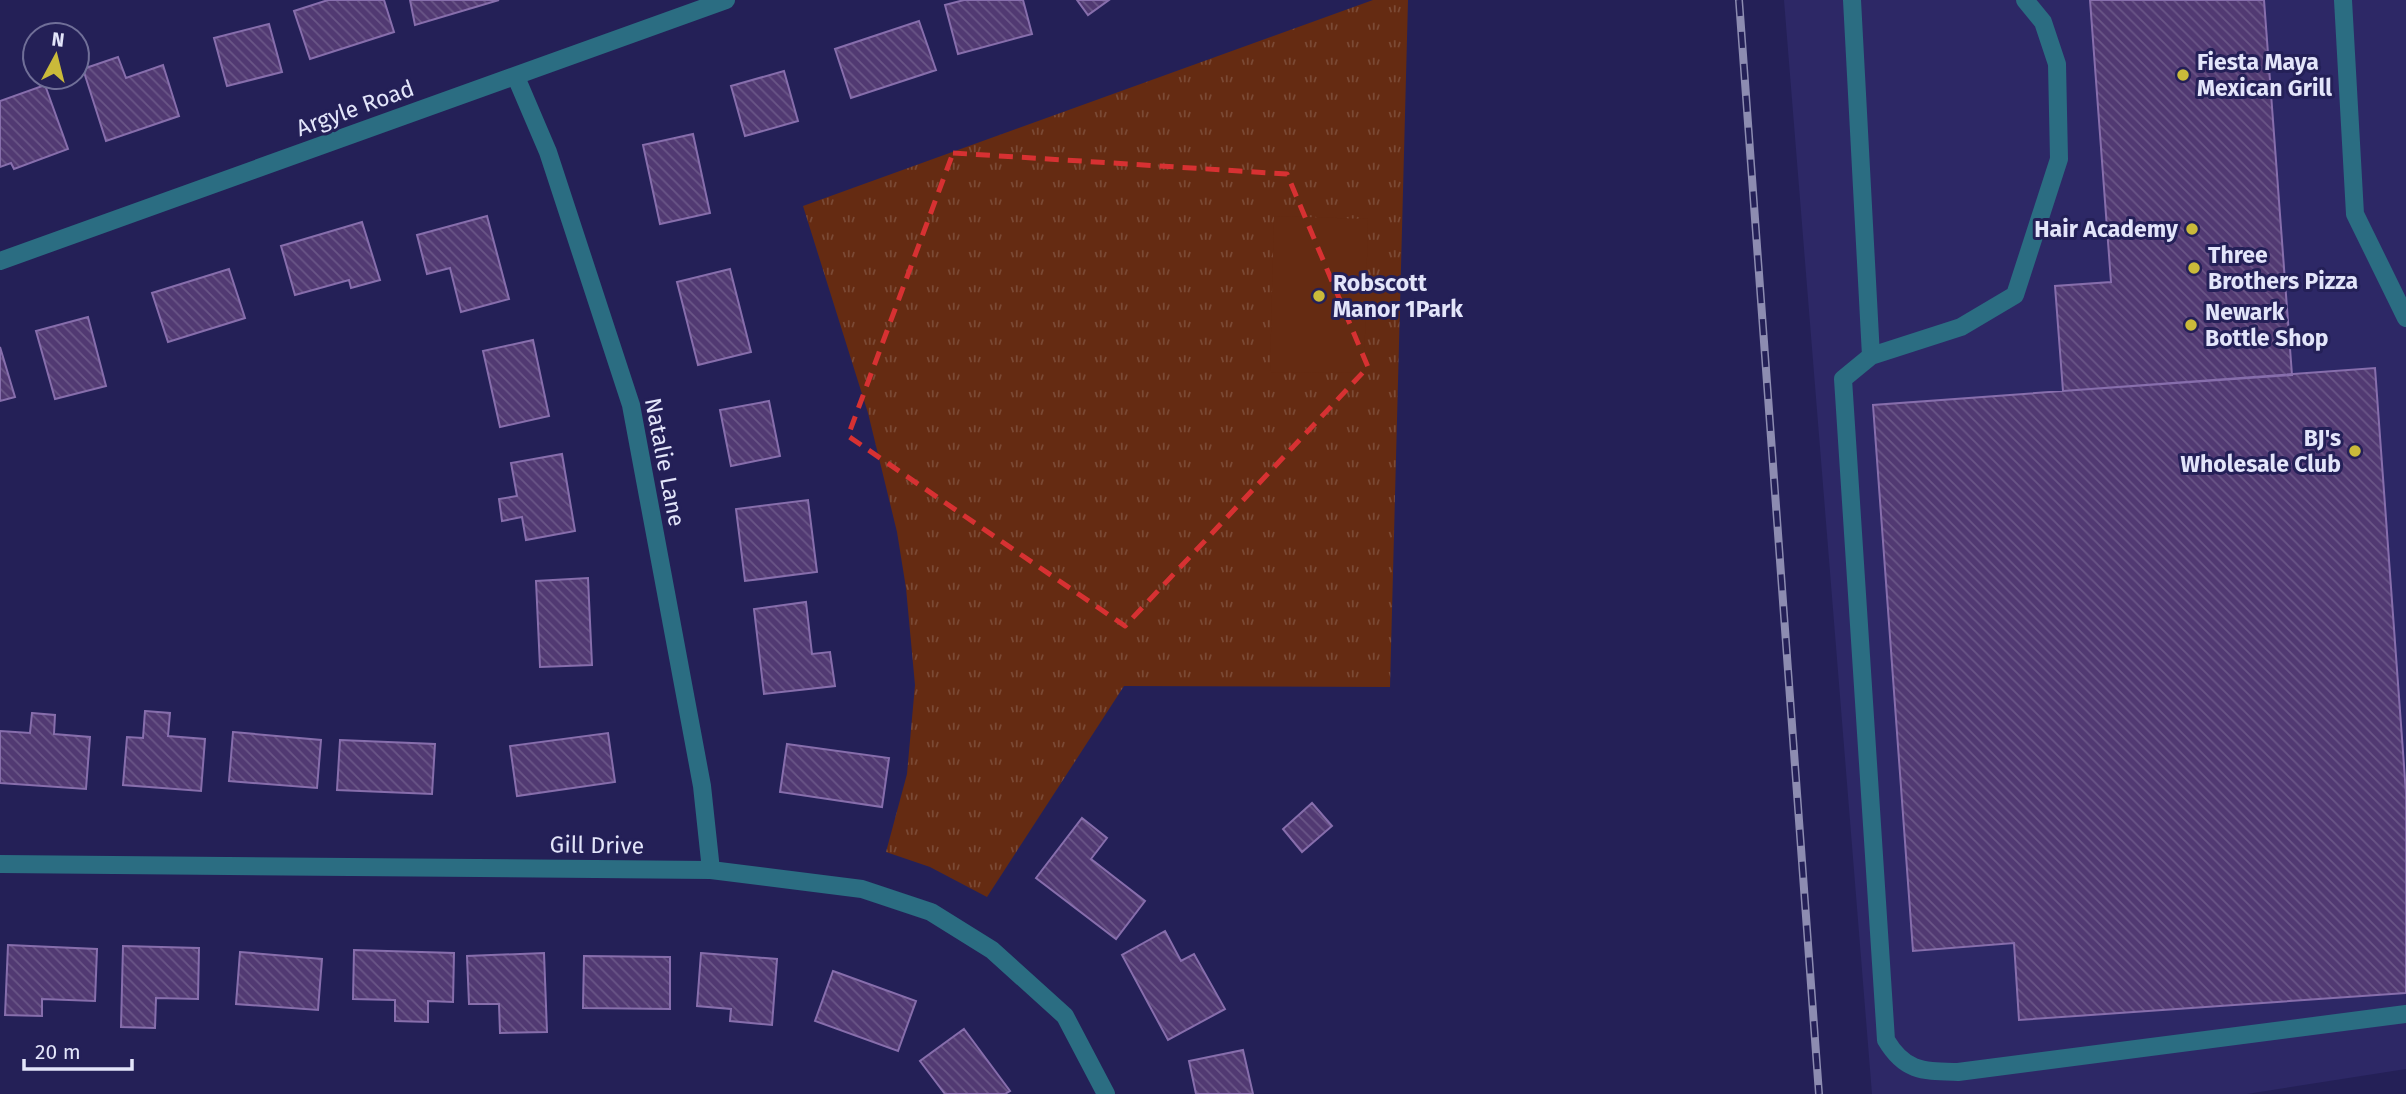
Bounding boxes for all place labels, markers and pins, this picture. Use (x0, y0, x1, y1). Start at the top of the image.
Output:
place label: Fiesta Maya Mexican Grill (2197, 48, 2332, 102)
marker: Fiesta Maya Mexican Grill (2175, 67, 2191, 83)
place label: Hair Academy (2034, 215, 2179, 243)
marker: Hair Academy (2184, 221, 2200, 237)
place label: Three Brothers Pizza (2208, 241, 2358, 295)
marker: Three Brothers Pizza (2186, 260, 2202, 276)
place label: Robscott Manor 1Park (1333, 269, 1463, 323)
marker: Robscott Manor 1Park (1311, 288, 1327, 304)
place label: Newark Bottle Shop (2205, 298, 2329, 352)
marker: Newark Bottle Shop (2183, 317, 2199, 333)
place label: BJ's Wholesale Club (2181, 424, 2341, 478)
marker: BJ's Wholesale Club (2347, 443, 2363, 459)

